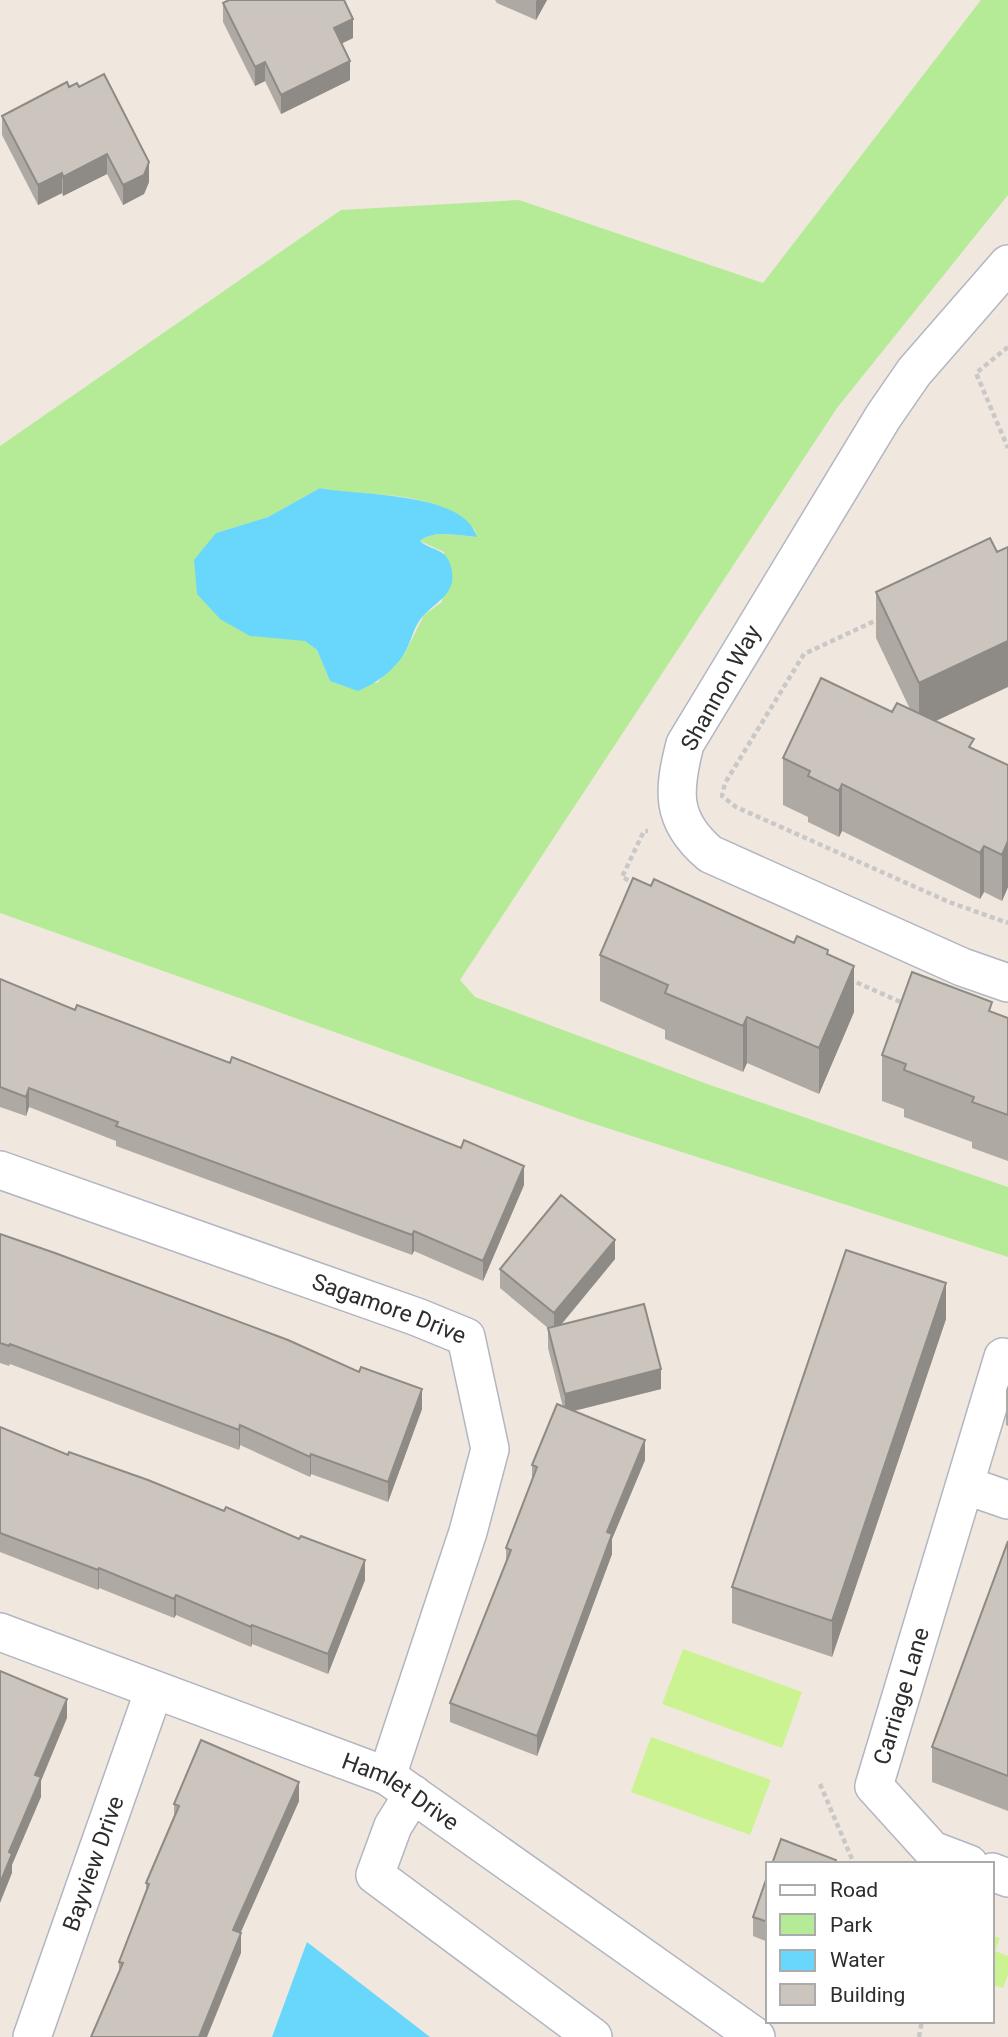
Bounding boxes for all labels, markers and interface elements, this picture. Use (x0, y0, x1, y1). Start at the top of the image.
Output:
street label: Shannon Way (675, 621, 767, 755)
street label: Sagamore Drive (309, 1268, 470, 1349)
street label: Carriage Lane (868, 1624, 934, 1768)
street label: Hamlet Drive (338, 1747, 464, 1836)
street label: Bayview Drive (57, 1792, 129, 1935)
legend (766, 1862, 994, 2023)
text: Road (830, 1878, 878, 1902)
text: Park (830, 1913, 873, 1937)
text: Water (830, 1948, 885, 1972)
text: Building (830, 1983, 905, 2007)

